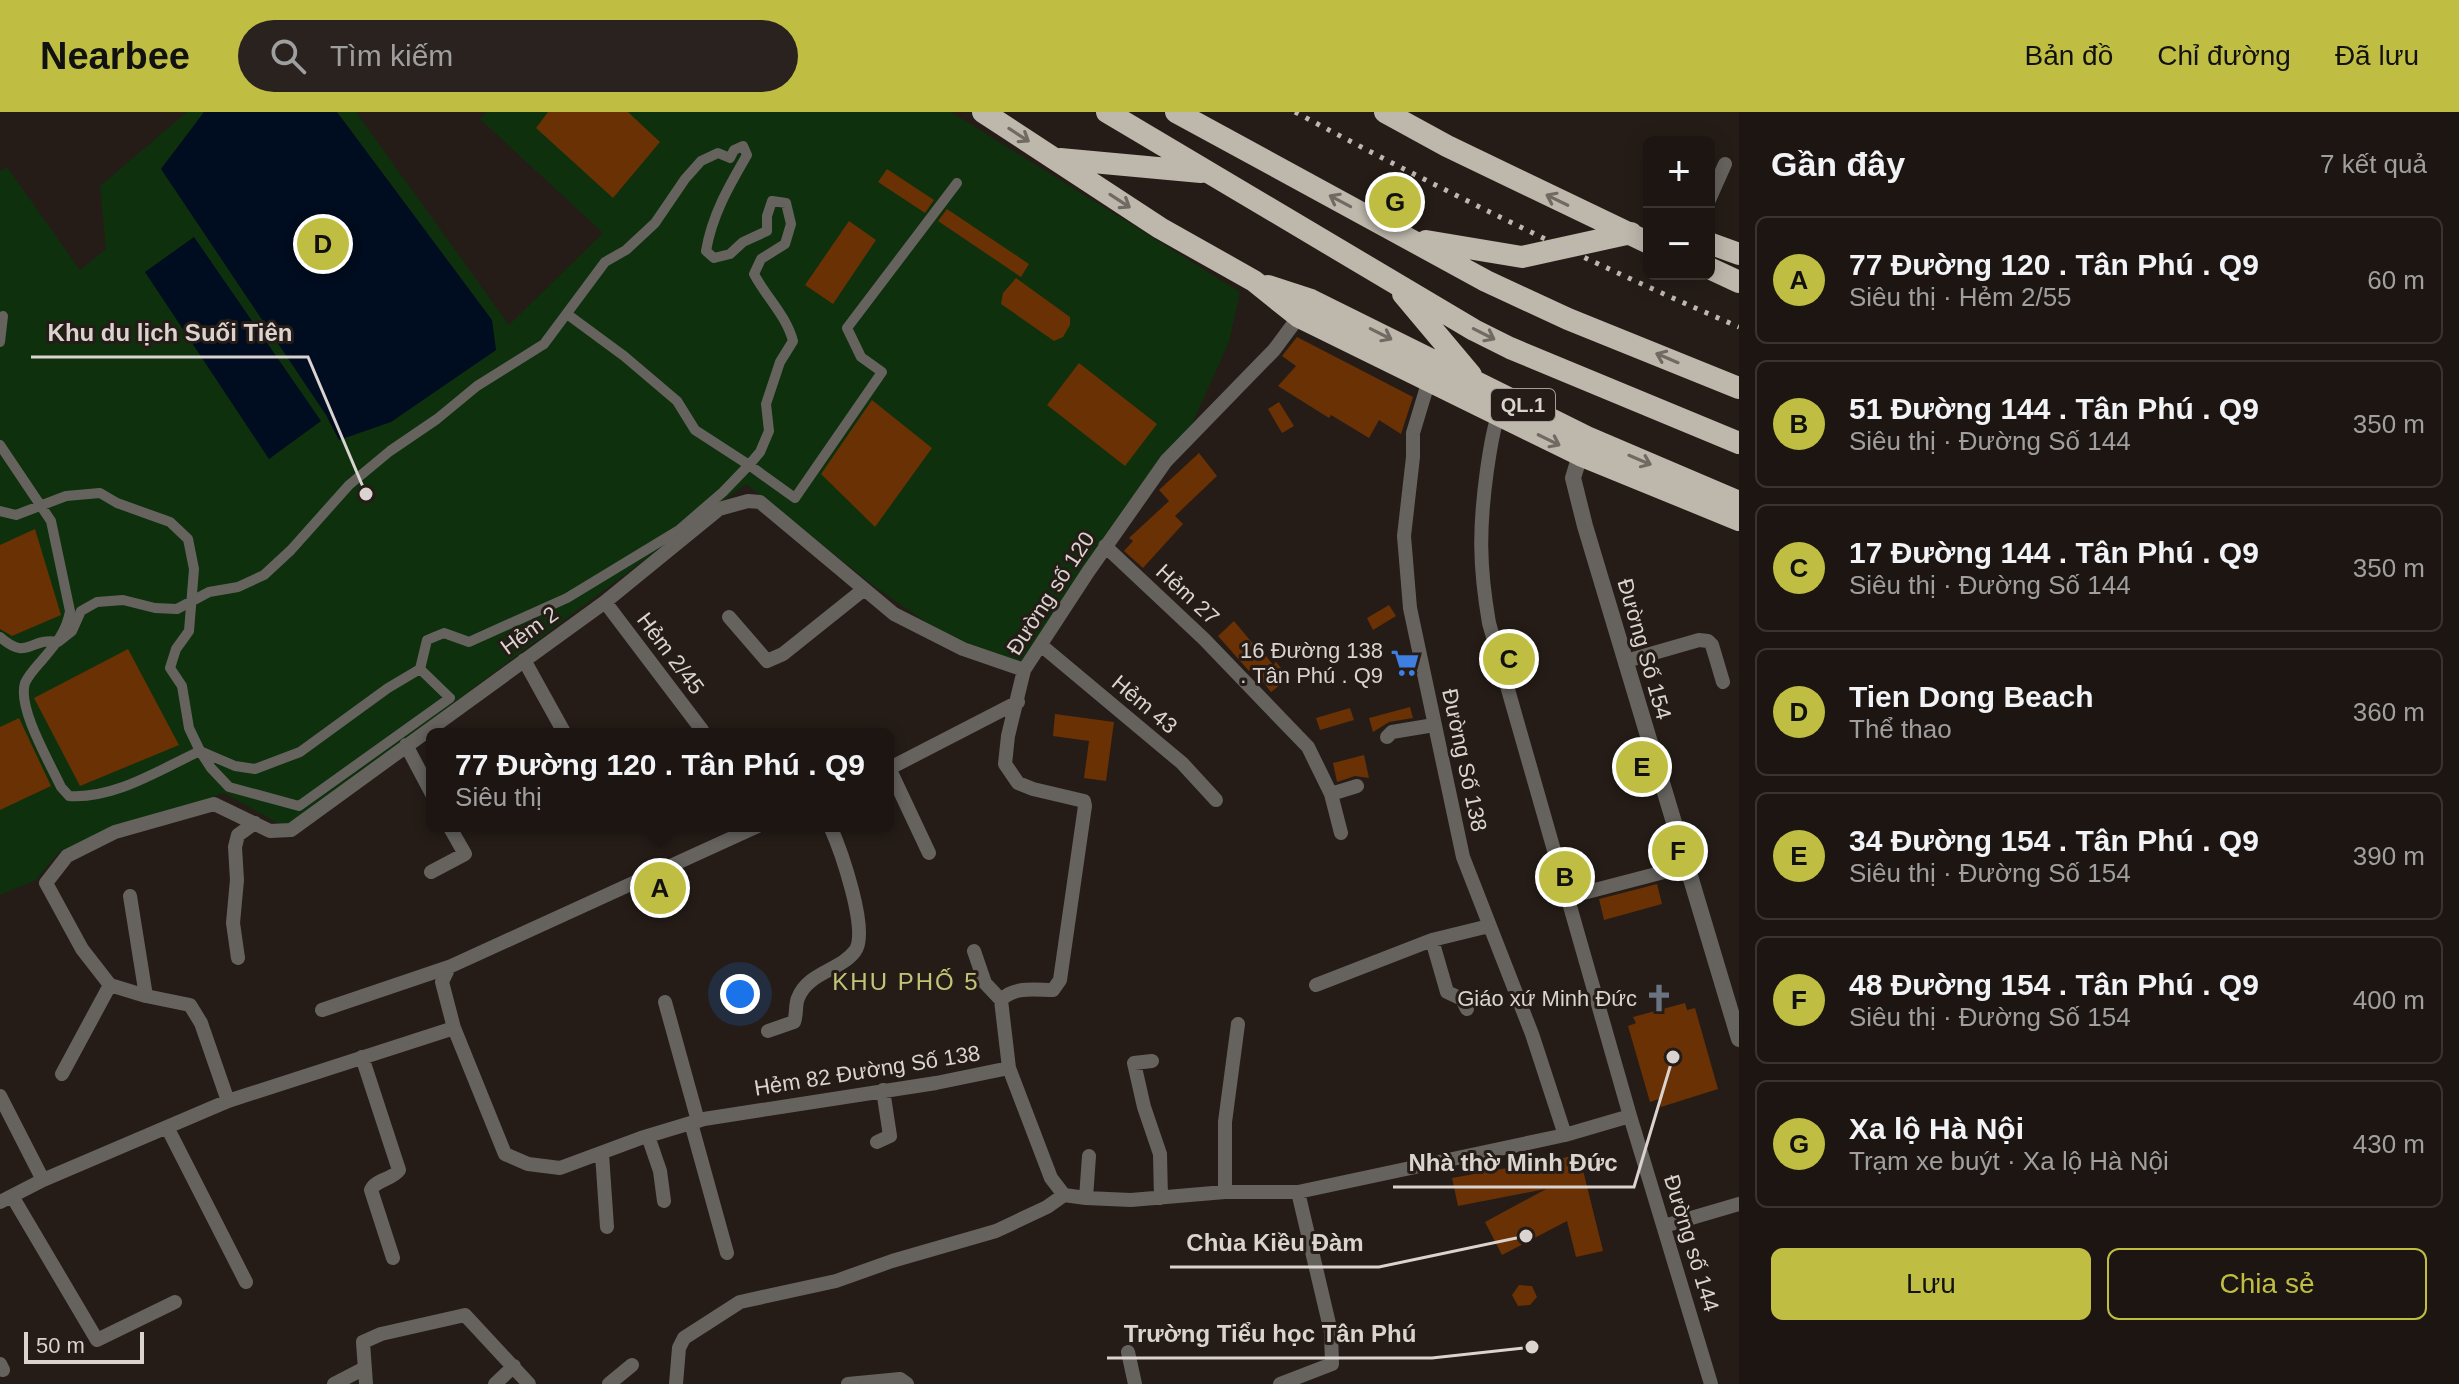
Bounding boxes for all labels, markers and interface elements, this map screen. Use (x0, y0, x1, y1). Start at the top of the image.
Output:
search box (238, 20, 798, 92)
icon: search (266, 34, 310, 78)
text: Nearbee (40, 35, 190, 77)
text: Tìm kiếm (330, 39, 453, 72)
text: Bản đồ (2025, 40, 2113, 71)
text: Chỉ đường (2157, 40, 2291, 71)
text: Đã lưu (2335, 40, 2419, 71)
one-way arrow (1007, 127, 1029, 144)
map controls (1643, 136, 1715, 280)
button: + (1643, 136, 1715, 208)
text: Gần đây (1771, 145, 1905, 183)
text: 7 kết quả (2320, 149, 2427, 179)
pin: G (1369, 172, 1421, 232)
one-way arrow (1546, 191, 1569, 206)
one-way arrow (1108, 193, 1130, 210)
one-way arrow (1329, 193, 1353, 209)
button: − (1643, 208, 1715, 280)
pin: D (297, 214, 349, 274)
text: 77 Đường 120 . Tân Phú . Q9 (1849, 248, 2259, 281)
text: A (1790, 265, 1808, 295)
text: 60 m (2367, 265, 2425, 295)
text: Siêu thị · Hẻm 2/55 (1849, 282, 2072, 312)
callout: Khu du lịch Suối Tiên (31, 309, 308, 357)
text: Khu du lịch Suối Tiên (48, 319, 292, 346)
one-way arrow (1368, 327, 1392, 343)
one-way arrow (1471, 327, 1495, 343)
one-way arrow (1655, 349, 1680, 364)
road number: QL.1 (1491, 389, 1555, 421)
text: 51 Đường 144 . Tân Phú . Q9 (1849, 392, 2259, 425)
text: B (1790, 409, 1808, 439)
text: 350 m (2353, 409, 2425, 439)
text: Siêu thị · Đường Số 144 (1849, 426, 2131, 456)
one-way arrow (1537, 433, 1561, 448)
one-way arrow (1627, 453, 1652, 468)
street label: Đường số 120 (1001, 527, 1099, 659)
text: 17 Đường 144 . Tân Phú . Q9 (1849, 536, 2259, 569)
text: C (1790, 553, 1808, 583)
text: 350 m (2353, 553, 2425, 583)
street label: Hẻm 27 (1151, 559, 1224, 630)
text: Siêu thị · Đường Số 144 (1849, 570, 2131, 600)
street label: Đường Số 154 (1612, 576, 1677, 722)
street label: Hẻm 2 (496, 601, 563, 660)
street label: Hẻm 2/45 (632, 608, 709, 699)
pin: C (1483, 629, 1535, 689)
place label: 16 Đường 138 . Tân Phú . Q9 (1240, 638, 1383, 688)
supermarket icon: 16 Đường 138 . Tân Phú . Q9 (1390, 648, 1420, 678)
street label: Hẻm 43 (1107, 670, 1182, 739)
text: Tien Dong Beach (1849, 680, 2093, 713)
street label: Đường Số 138 (1437, 686, 1492, 834)
text: D (1790, 697, 1808, 727)
text: 360 m (2353, 697, 2425, 727)
text: Thể thao (1849, 714, 1952, 744)
popup (426, 728, 894, 832)
pin: E (1616, 737, 1668, 797)
text: 77 Đường 120 . Tân Phú . Q9 (455, 748, 865, 781)
text: Siêu thị (455, 782, 542, 812)
pin: F (1652, 821, 1704, 881)
text: 34 Đường 154 . Tân Phú . Q9 (1849, 824, 2259, 857)
text: E (1790, 841, 1808, 871)
text: 390 m (2353, 841, 2425, 871)
pin: B (1539, 847, 1591, 907)
pin: A (634, 858, 686, 918)
text: Siêu thị · Đường Số 154 (1849, 858, 2131, 888)
district label: KHU PHỐ 5 (832, 968, 980, 995)
text: 48 Đường 154 . Tân Phú . Q9 (1849, 968, 2259, 1001)
your location (720, 974, 760, 1014)
church icon: Giáo xứ Minh Đức (1644, 983, 1674, 1013)
text: F (1791, 985, 1807, 1015)
text: 400 m (2353, 985, 2425, 1015)
place label: Giáo xứ Minh Đức (1457, 986, 1637, 1011)
text: Siêu thị · Đường Số 154 (1849, 1002, 2131, 1032)
street label: Hẻm 82 Đường Số 138 (752, 1040, 982, 1101)
text: Xa lộ Hà Nội (1849, 1112, 2024, 1145)
text: G (1789, 1129, 1809, 1159)
text: 430 m (2353, 1129, 2425, 1159)
callout: Nhà thờ Minh Đức (1393, 1139, 1634, 1187)
text: Trạm xe buýt · Xa lộ Hà Nội (1849, 1146, 2169, 1176)
text: Nhà thờ Minh Đức (1408, 1149, 1618, 1176)
street label: Đường số 144 (1659, 1172, 1724, 1315)
callout: Chùa Kiều Đàm (1170, 1219, 1379, 1267)
text: Chùa Kiều Đàm (1186, 1229, 1364, 1256)
button: Lưu (1771, 1248, 2091, 1320)
button: Chia sẻ (2107, 1248, 2427, 1320)
callout: Trường Tiểu học Tân Phú (1107, 1310, 1432, 1358)
text: Trường Tiểu học Tân Phú (1124, 1320, 1416, 1347)
scale bar (24, 1328, 144, 1364)
text: 50 m (36, 1333, 85, 1358)

